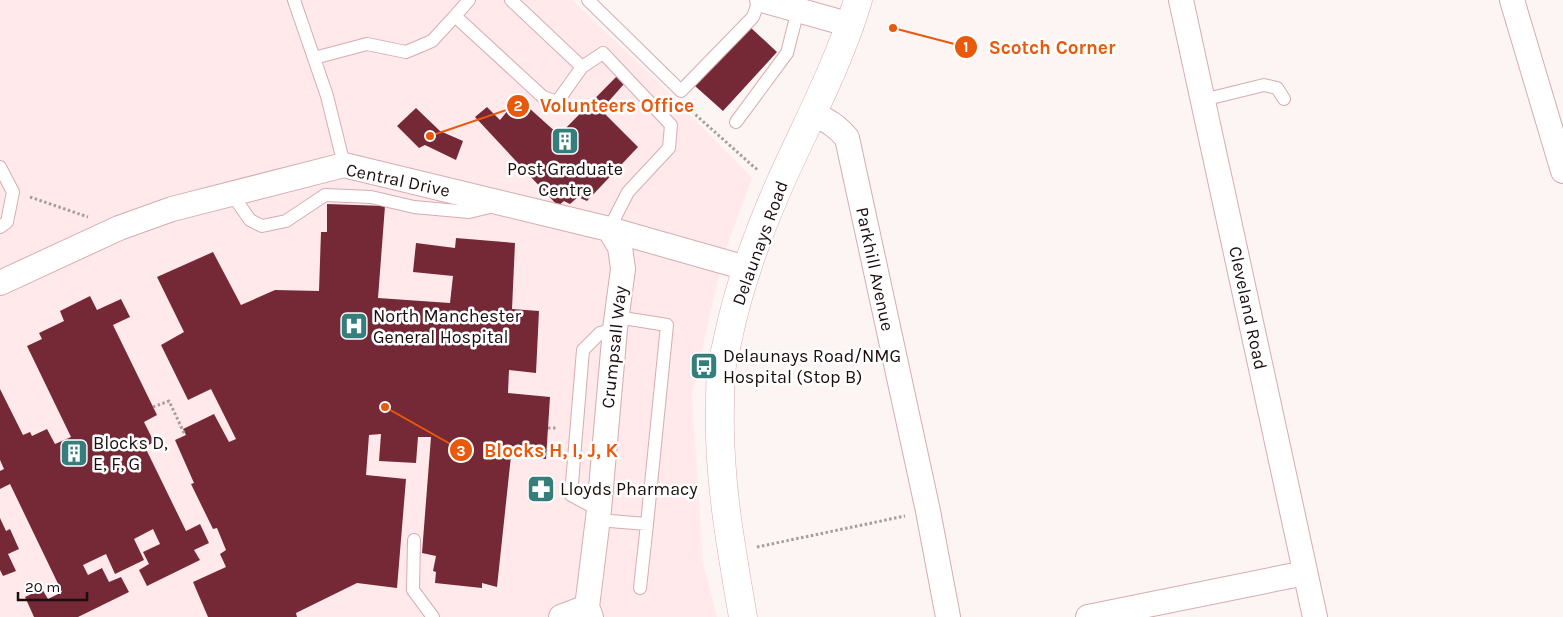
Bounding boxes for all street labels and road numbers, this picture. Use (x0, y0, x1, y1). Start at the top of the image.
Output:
street label: Central Drive (344, 158, 452, 202)
street label: Delaunays Road (727, 178, 793, 308)
street label: Parkhill Avenue (851, 205, 899, 333)
street label: Cleveland Road (1224, 244, 1272, 372)
street label: Crumpsall Way (597, 284, 631, 409)

